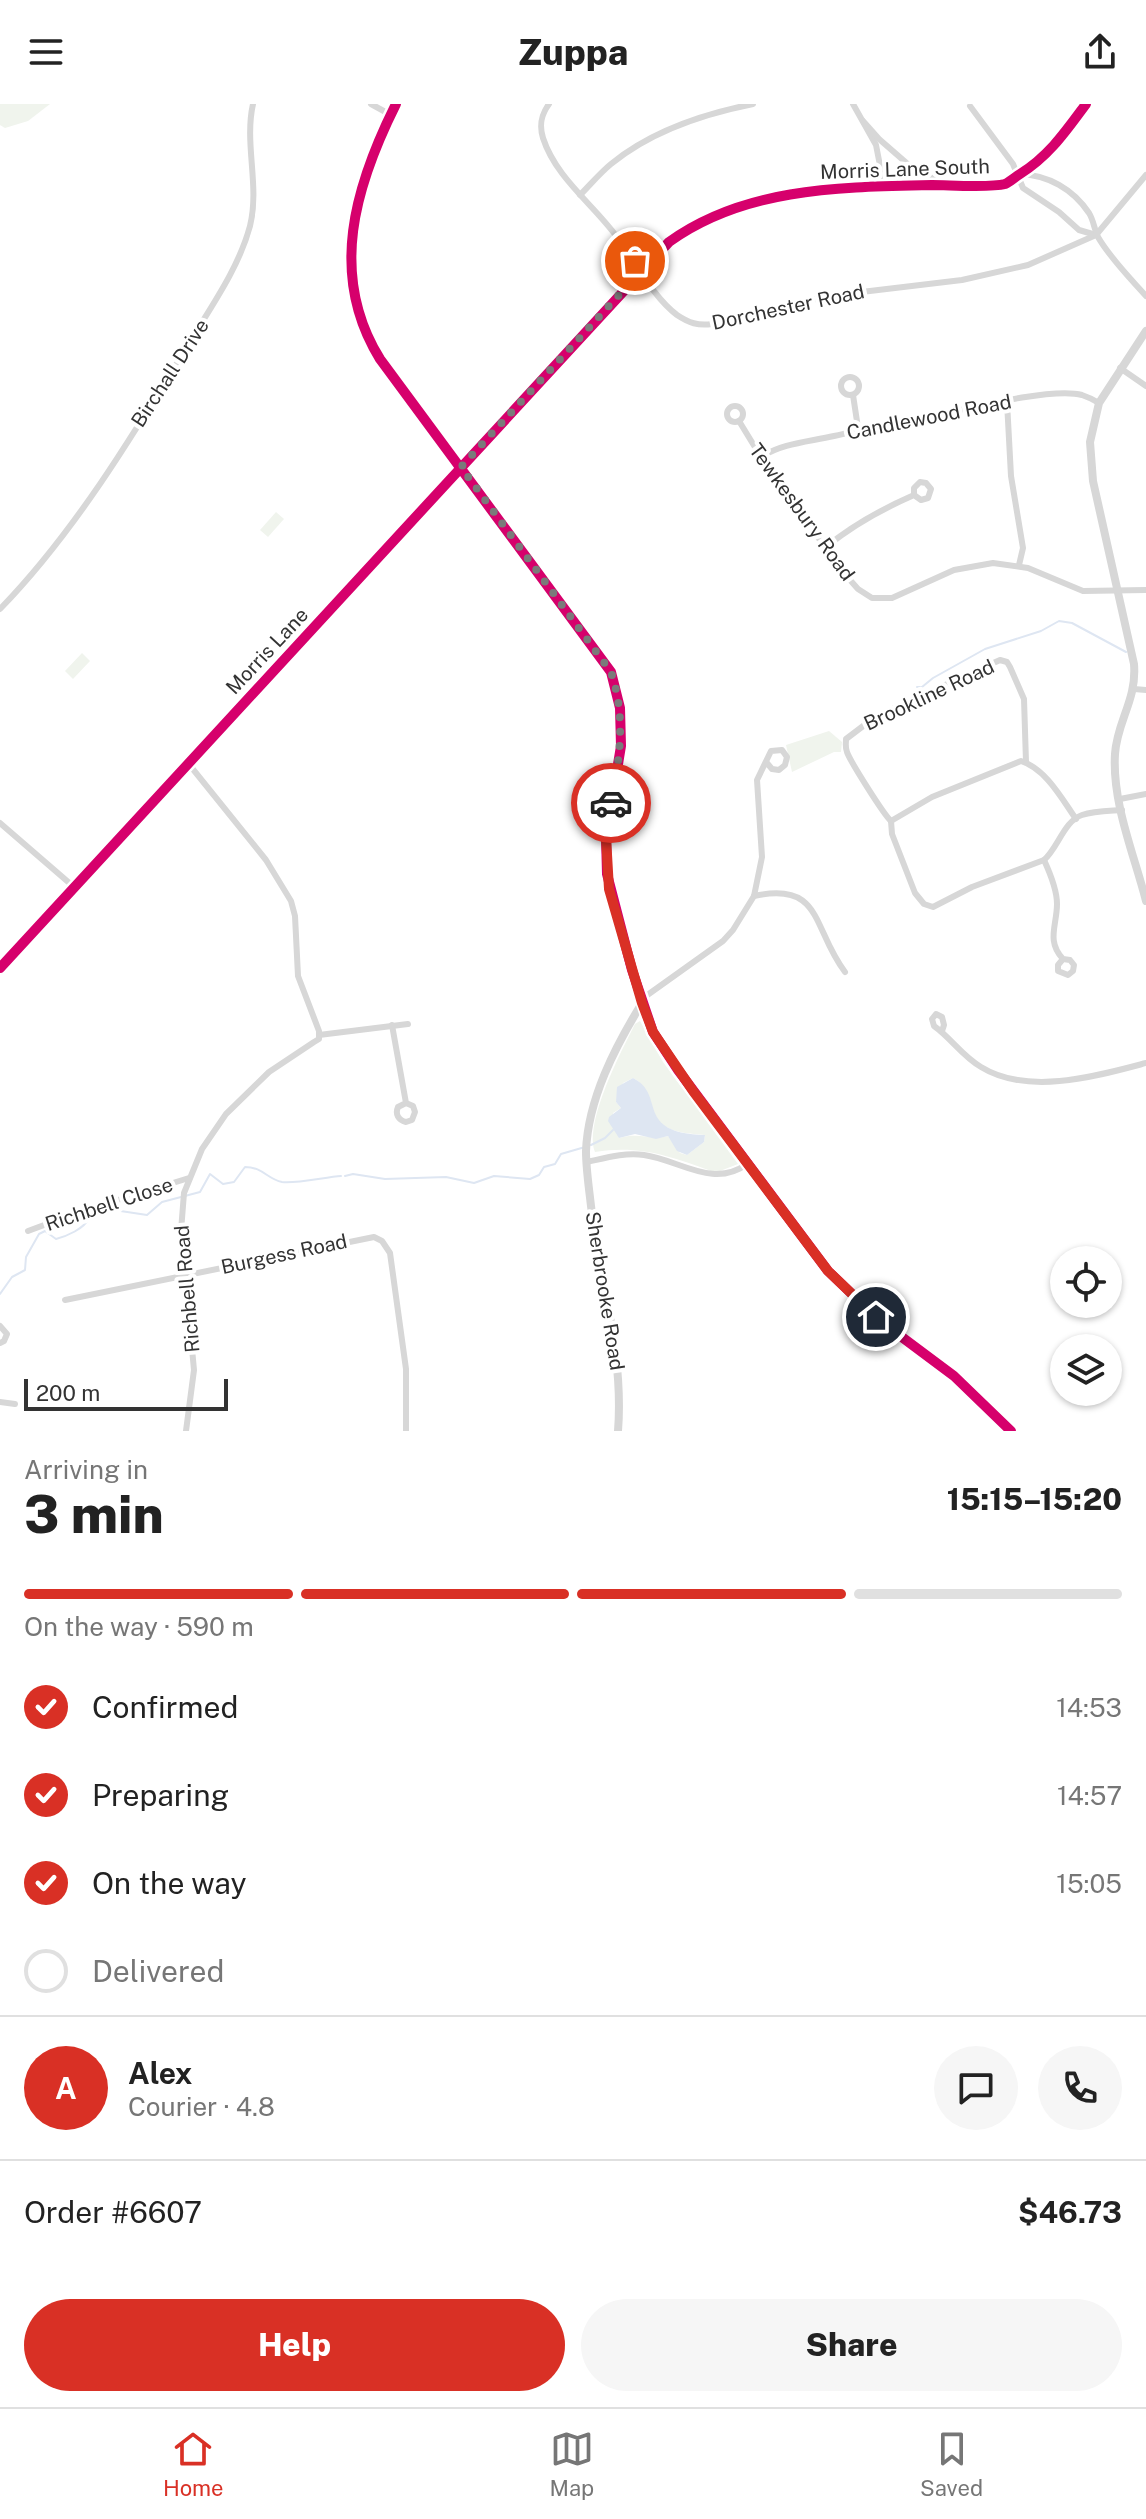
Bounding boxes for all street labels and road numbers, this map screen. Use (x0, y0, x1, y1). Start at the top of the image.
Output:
street label: Morris Lane South (820, 154, 990, 184)
street label: Dorchester Road (710, 279, 866, 335)
street label: Birchall Drive (126, 314, 214, 432)
street label: Candlewood Road (845, 389, 1013, 445)
street label: Tewkesbury Road (744, 439, 860, 585)
street label: Morris Lane (221, 603, 313, 699)
street label: Brookline Road (860, 654, 998, 736)
street label: Richbell Close (42, 1172, 176, 1236)
street label: Sherbrooke Road (581, 1210, 629, 1372)
street label: Richbell Road (169, 1224, 205, 1354)
street label: Burgess Road (219, 1229, 349, 1279)

